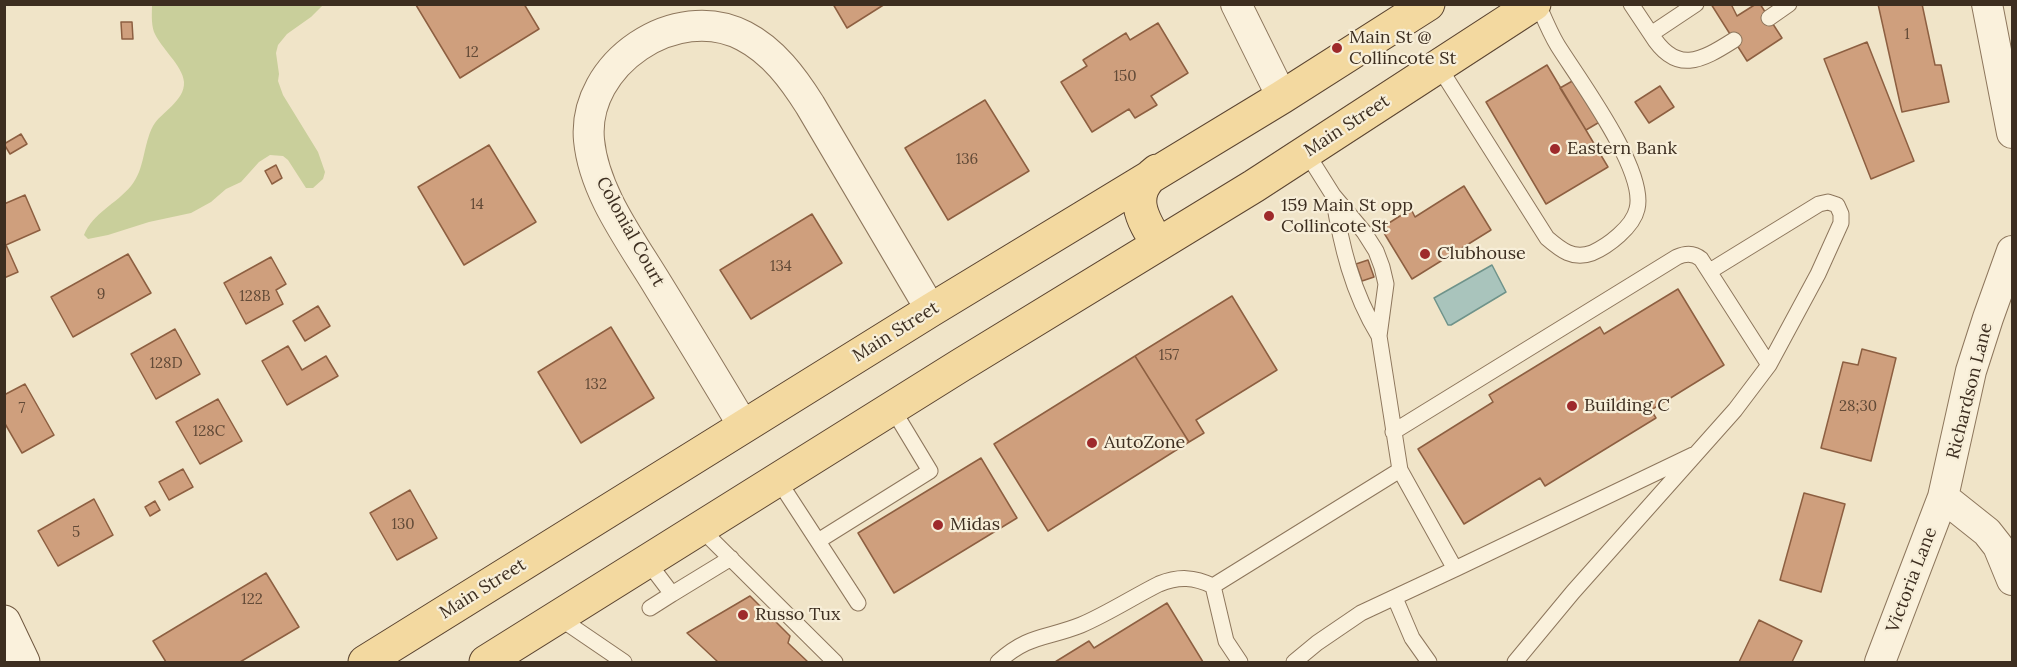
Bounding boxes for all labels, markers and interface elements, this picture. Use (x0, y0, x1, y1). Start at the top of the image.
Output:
house number: 1 (1904, 26, 1910, 44)
place label: Main St @ Collincote St (1349, 27, 1456, 70)
marker: Main St @ Collincote St (1330, 41, 1344, 55)
house number: 12 (465, 44, 479, 62)
house number: 150 (1114, 68, 1136, 86)
street label: Main Street (1300, 90, 1394, 162)
place label: Eastern Bank (1567, 138, 1677, 160)
marker: Eastern Bank (1548, 142, 1562, 156)
house number: 136 (956, 151, 978, 169)
street label: Colonial Court (591, 173, 669, 291)
place label: 159 Main St opp Collincote St (1281, 195, 1413, 238)
house number: 14 (470, 196, 484, 214)
marker: 159 Main St opp Collincote St (1262, 209, 1276, 223)
place label: Clubhouse (1437, 243, 1526, 265)
marker: Clubhouse (1418, 247, 1432, 261)
house number: 134 (770, 258, 792, 276)
house number: 9 (97, 286, 105, 304)
house number: 128B (239, 288, 271, 306)
street label: Main Street (849, 297, 943, 367)
street label: Richardson Lane (1943, 321, 1997, 461)
house number: 157 (1159, 347, 1179, 365)
house number: 128D (149, 355, 183, 373)
house number: 132 (585, 376, 607, 394)
place label: Building C (1584, 395, 1670, 417)
house number: 28;30 (1839, 398, 1877, 416)
marker: Building C (1565, 399, 1579, 413)
house number: 7 (19, 400, 25, 418)
house number: 128C (193, 423, 225, 441)
place label: AutoZone (1104, 432, 1185, 454)
marker: AutoZone (1085, 436, 1099, 450)
place label: Midas (950, 514, 1000, 536)
house number: 130 (391, 516, 415, 534)
marker: Midas (931, 518, 945, 532)
house number: 5 (72, 524, 80, 542)
street label: Victoria Lane (1882, 524, 1942, 636)
street label: Main Street (436, 554, 530, 624)
house number: 122 (241, 591, 263, 609)
place label: Russo Tux (755, 604, 841, 626)
marker: Russo Tux (736, 608, 750, 622)

